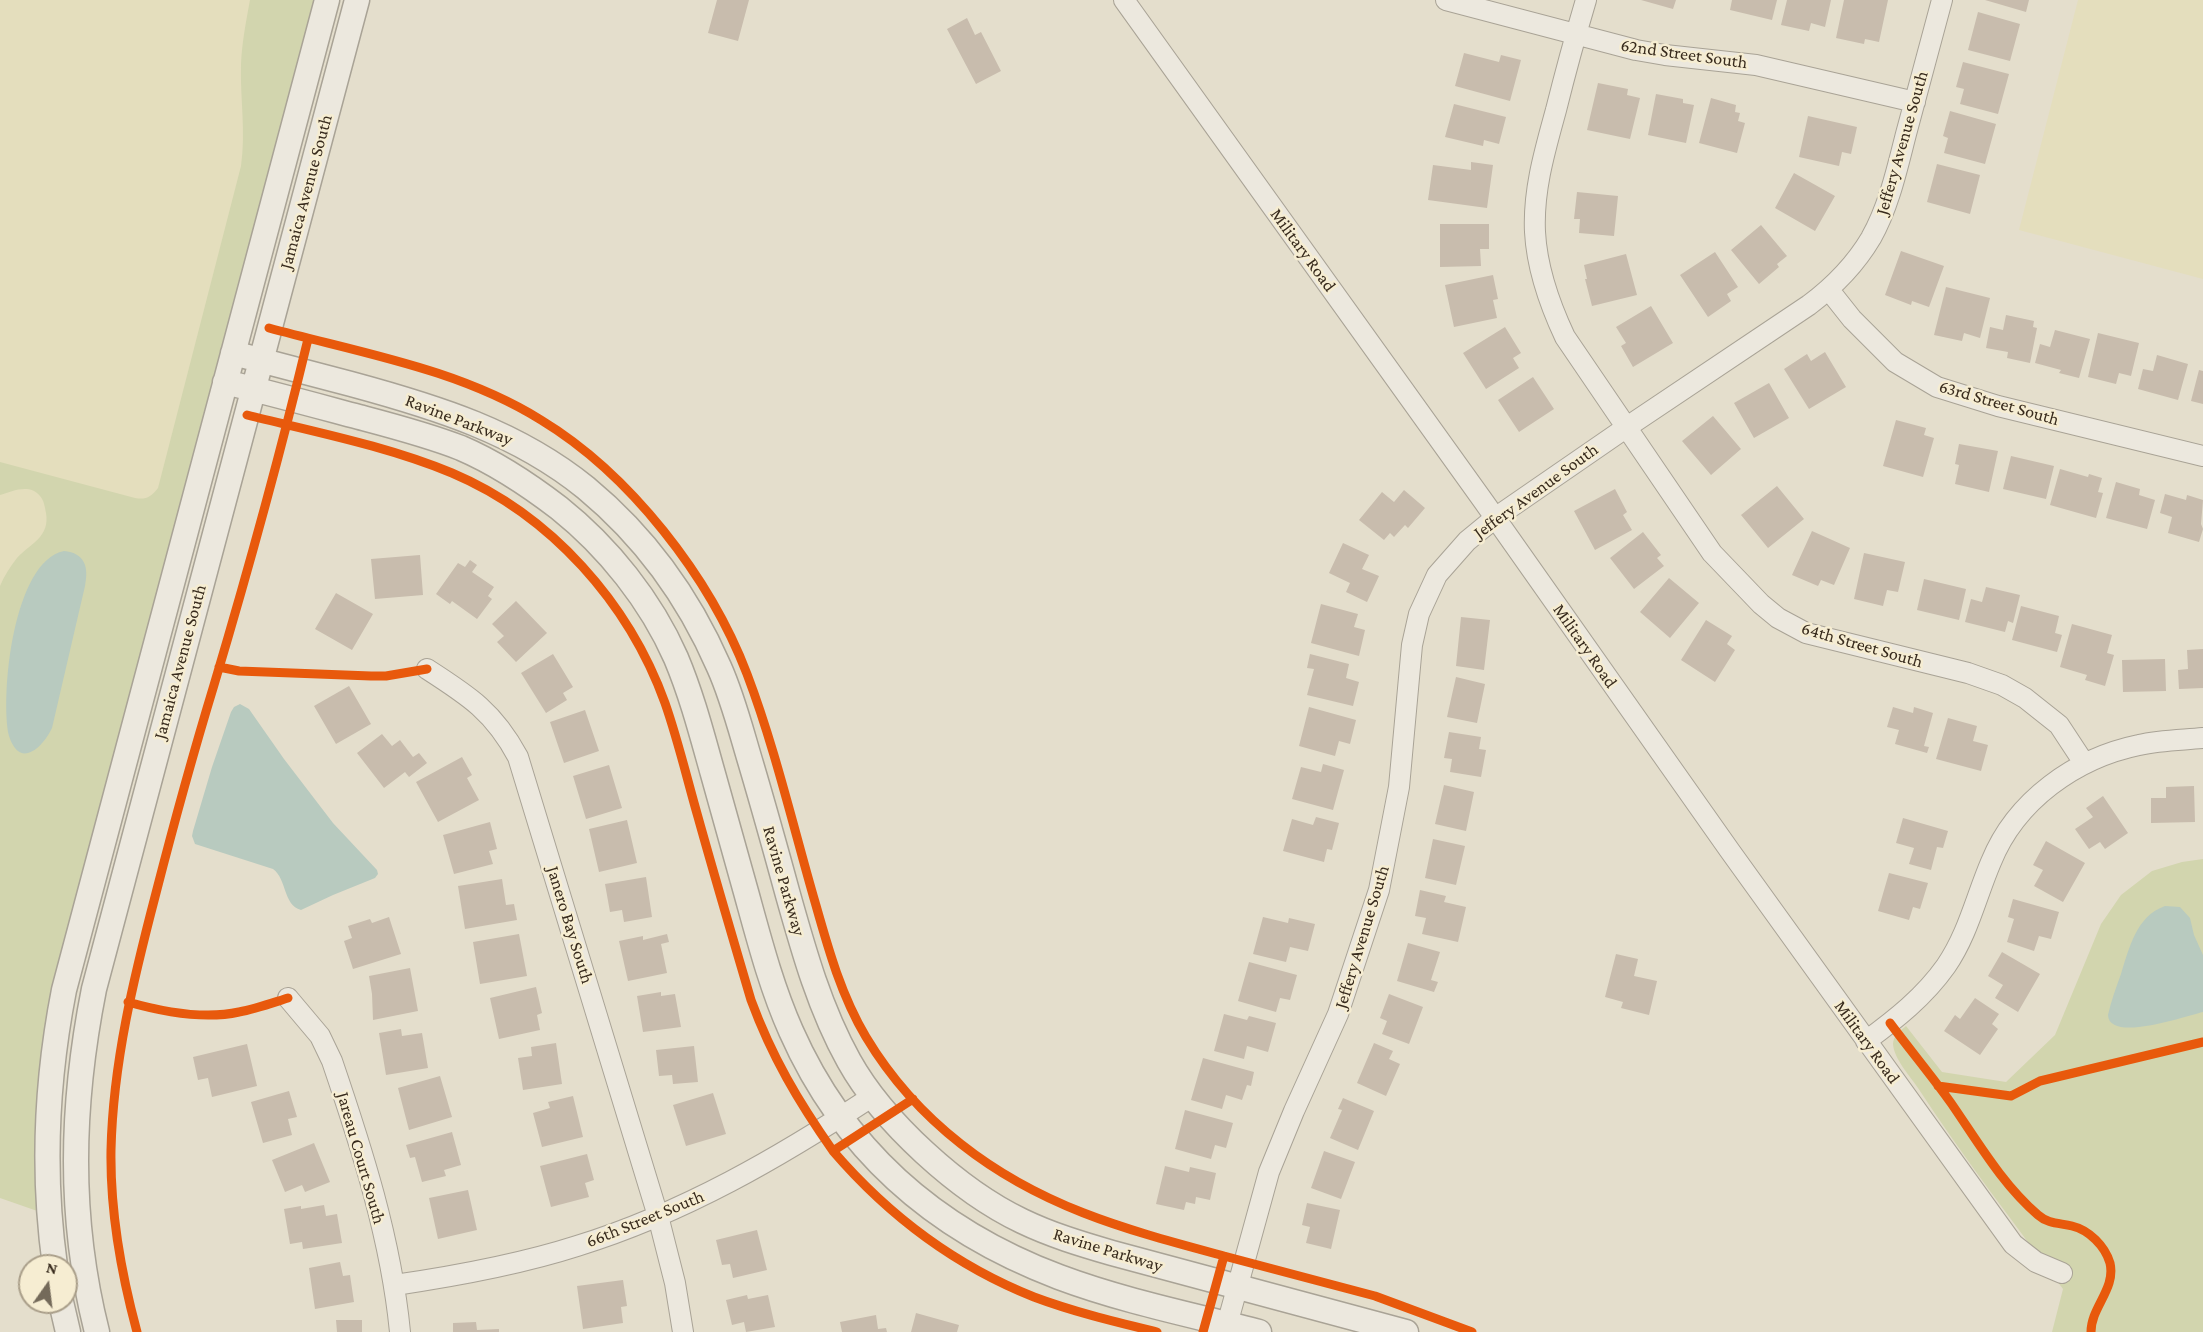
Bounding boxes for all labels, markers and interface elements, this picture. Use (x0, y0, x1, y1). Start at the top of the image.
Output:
street label: 62nd Street South (1619, 34, 1749, 74)
street label: Jeffery Avenue South (1871, 69, 1933, 217)
street label: Jamaica Avenue South (275, 112, 337, 272)
street label: Military Road (1265, 204, 1341, 296)
street label: 63rd Street South (1936, 376, 2062, 430)
street label: Ravine Parkway (402, 390, 516, 450)
street label: Jeffery Avenue South (1469, 439, 1603, 543)
street label: Jamaica Avenue South (149, 582, 211, 742)
street label: Military Road (1548, 600, 1622, 692)
street label: 64th Street South (1799, 617, 1925, 673)
street label: Ravine Parkway (758, 824, 810, 938)
street label: Jeffery Avenue South (1330, 863, 1394, 1011)
street label: Janero Bay South (542, 864, 598, 986)
street label: Military Road (1829, 996, 1905, 1088)
street label: Jareau Court South (332, 1090, 390, 1226)
street label: 66th Street South (583, 1186, 707, 1252)
street label: Ravine Parkway (1051, 1223, 1165, 1277)
north arrow (18, 1254, 78, 1314)
text: N (45, 1258, 59, 1278)

